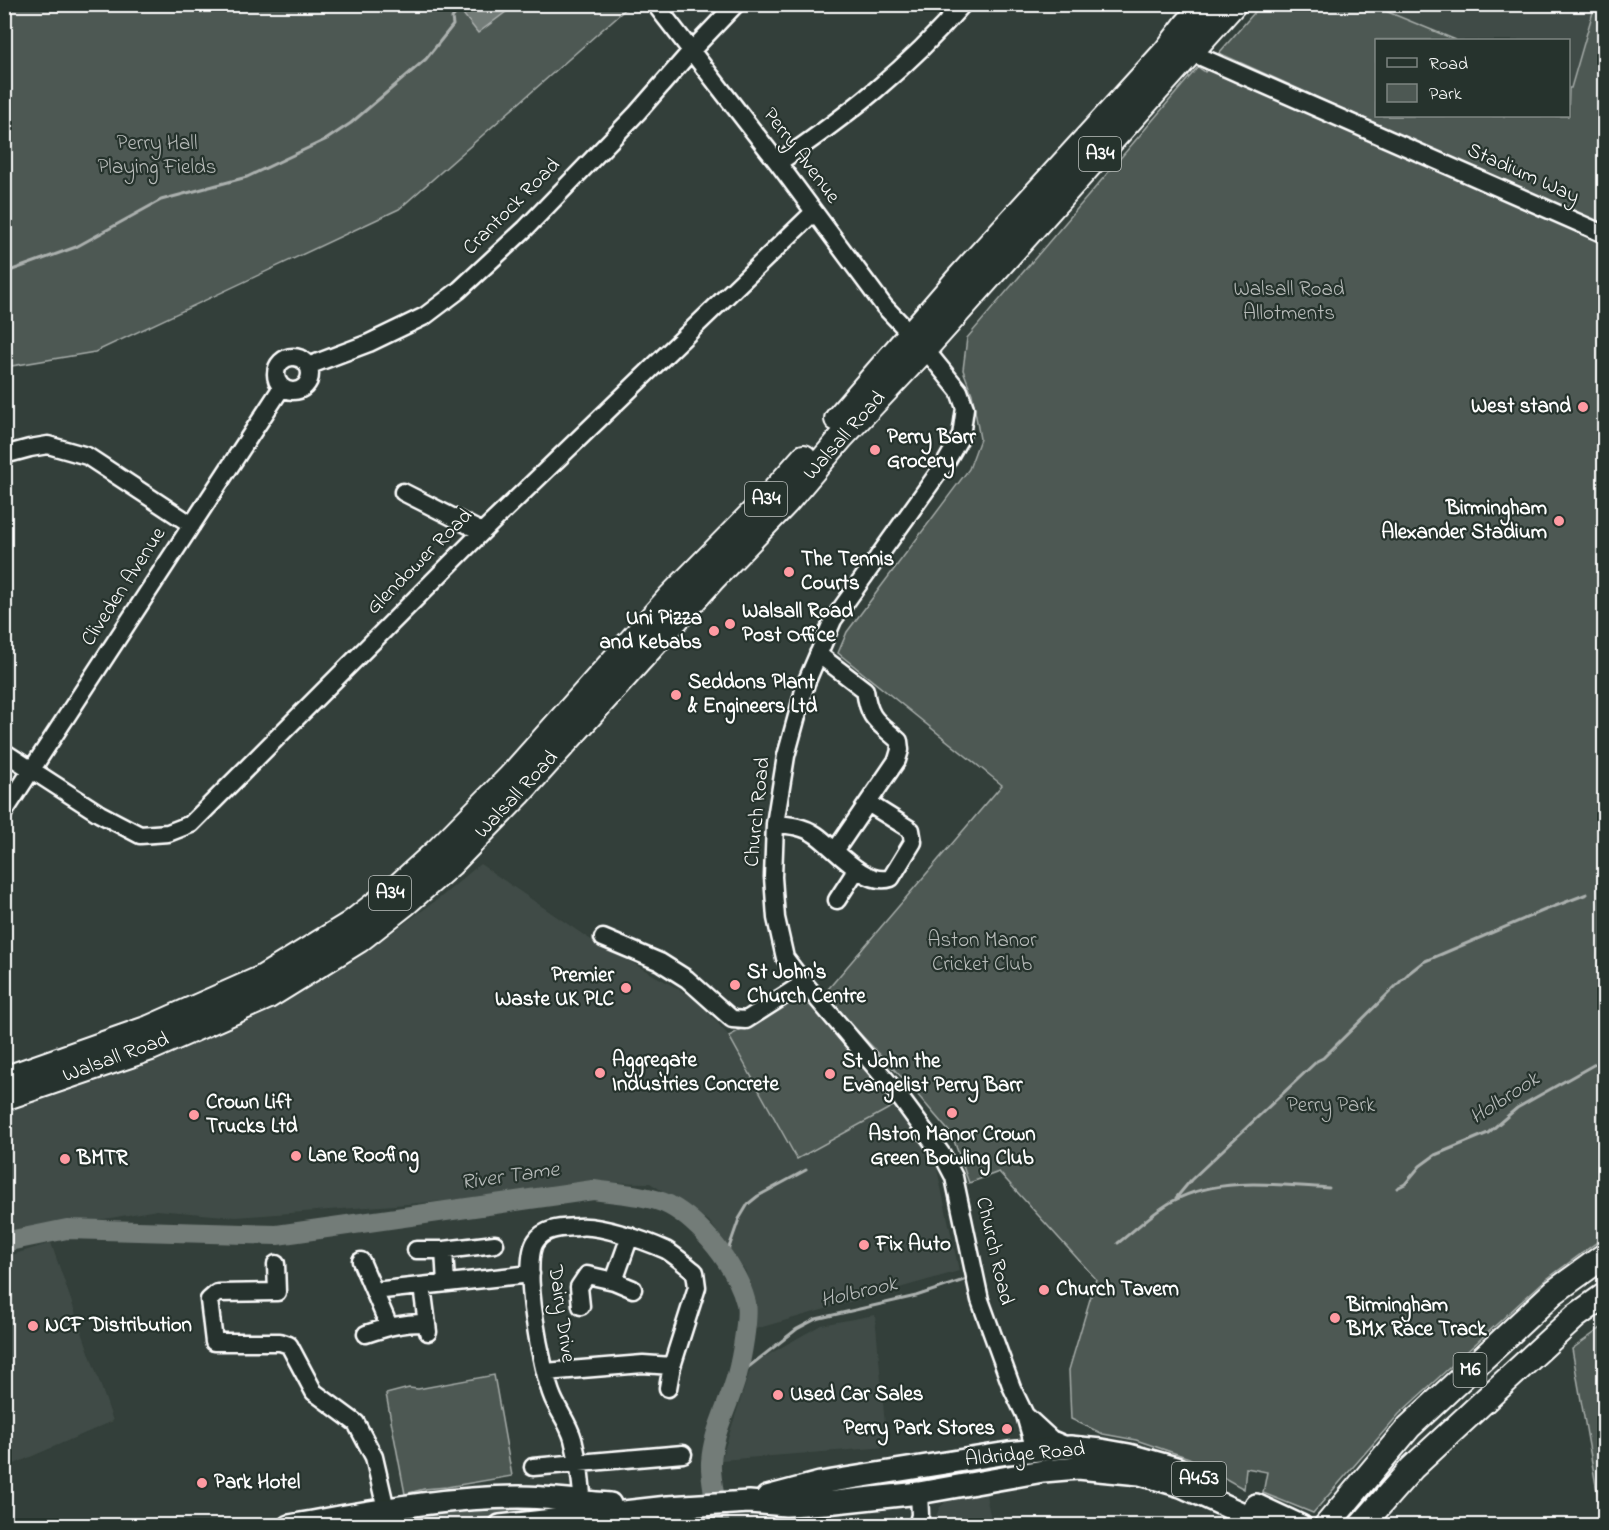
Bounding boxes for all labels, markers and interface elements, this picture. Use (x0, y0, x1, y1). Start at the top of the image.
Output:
legend (1375, 39, 1570, 117)
text: Road (1429, 52, 1468, 78)
text: Park (1429, 82, 1462, 108)
street label: Perry Avenue (753, 102, 847, 212)
park label: Perry Hall Playing Fields (97, 129, 217, 185)
street label: Stadium Way (1461, 136, 1584, 214)
road number: A34 (1079, 137, 1121, 171)
street label: Crantock Road (456, 151, 568, 263)
park label: Walsall Road Allotments (1233, 275, 1345, 329)
street label: Walsall Road (797, 385, 893, 487)
place label: West stand (1471, 392, 1571, 422)
marker: West stand (1576, 400, 1590, 414)
place label: Perry Barr Grocery (887, 423, 976, 479)
marker: Perry Barr Grocery (868, 443, 882, 457)
road number: A34 (745, 482, 787, 516)
place label: Birmingham Alexander Stadium (1381, 494, 1547, 548)
street label: Glendower Road (360, 502, 480, 622)
marker: Birmingham Alexander Stadium (1552, 514, 1566, 528)
street label: Cliveden Avenue (74, 521, 174, 652)
place label: The Tennis Courts (801, 545, 895, 599)
marker: The Tennis Courts (782, 565, 796, 579)
place label: Walsall Road Post Office (742, 597, 853, 651)
place label: Uni Pizza and Kebabs (599, 604, 702, 658)
marker: Walsall Road Post Office (723, 617, 737, 631)
marker: Uni Pizza and Kebabs (707, 624, 721, 638)
place label: Seddons Plant & Engineers Ltd (687, 668, 818, 724)
marker: Seddons Plant & Engineers Ltd (669, 688, 683, 702)
street label: Walsall Road (468, 744, 566, 846)
street label: Church Road (737, 755, 779, 868)
road number: A34 (369, 876, 411, 910)
park label: Aston Manor Cricket Club (927, 926, 1037, 980)
place label: St John's Church Centre (747, 958, 866, 1012)
place label: Premier Waste UK PLC (495, 961, 614, 1015)
marker: St John's Church Centre (728, 978, 742, 992)
marker: Premier Waste UK PLC (619, 981, 633, 995)
street label: Walsall Road (59, 1025, 174, 1091)
place label: Aggregate Industries Concrete (612, 1046, 780, 1100)
place label: St John the Evangelist Perry Barr (842, 1047, 1023, 1103)
water label: Holbrook (1464, 1064, 1547, 1134)
marker: Aggregate Industries Concrete (593, 1066, 607, 1080)
marker: St John the Evangelist Perry Barr (823, 1067, 837, 1081)
place label: Crown Lift Trucks Ltd (206, 1088, 298, 1142)
park label: Perry Park (1287, 1091, 1376, 1123)
marker: Aston Manor Crown Green Bowling Club (945, 1106, 959, 1120)
marker: Crown Lift Trucks Ltd (187, 1108, 201, 1122)
place label: Aston Manor Crown Green Bowling Club (868, 1120, 1036, 1176)
place label: Lane Roofing (308, 1141, 419, 1173)
place label: BMTR (76, 1144, 128, 1174)
marker: Lane Roofing (289, 1149, 303, 1163)
marker: BMTR (58, 1152, 72, 1166)
water label: River Tame (459, 1154, 562, 1200)
street label: Church Road (967, 1194, 1021, 1308)
place label: Fix Auto (875, 1230, 951, 1260)
marker: Fix Auto (857, 1238, 871, 1252)
street label: Dairy Drive (537, 1262, 583, 1365)
water label: Holbrook (818, 1268, 902, 1317)
place label: Church Tavern (1056, 1275, 1179, 1305)
marker: Church Tavern (1037, 1283, 1051, 1297)
place label: Birmingham BMX Race Track (1346, 1291, 1487, 1345)
place label: NCF Distribution (45, 1311, 192, 1341)
marker: Birmingham BMX Race Track (1328, 1311, 1342, 1325)
marker: NCF Distribution (26, 1319, 40, 1333)
road number: M6 (1454, 1353, 1486, 1387)
place label: Used Car Sales (790, 1380, 924, 1410)
marker: Used Car Sales (771, 1388, 785, 1402)
place label: Perry Park Stores (843, 1414, 995, 1446)
marker: Perry Park Stores (1000, 1422, 1014, 1436)
street label: Aldridge Road (964, 1435, 1087, 1477)
road number: A453 (1172, 1462, 1226, 1496)
place label: Park Hotel (214, 1468, 301, 1498)
marker: Park Hotel (195, 1476, 209, 1490)

